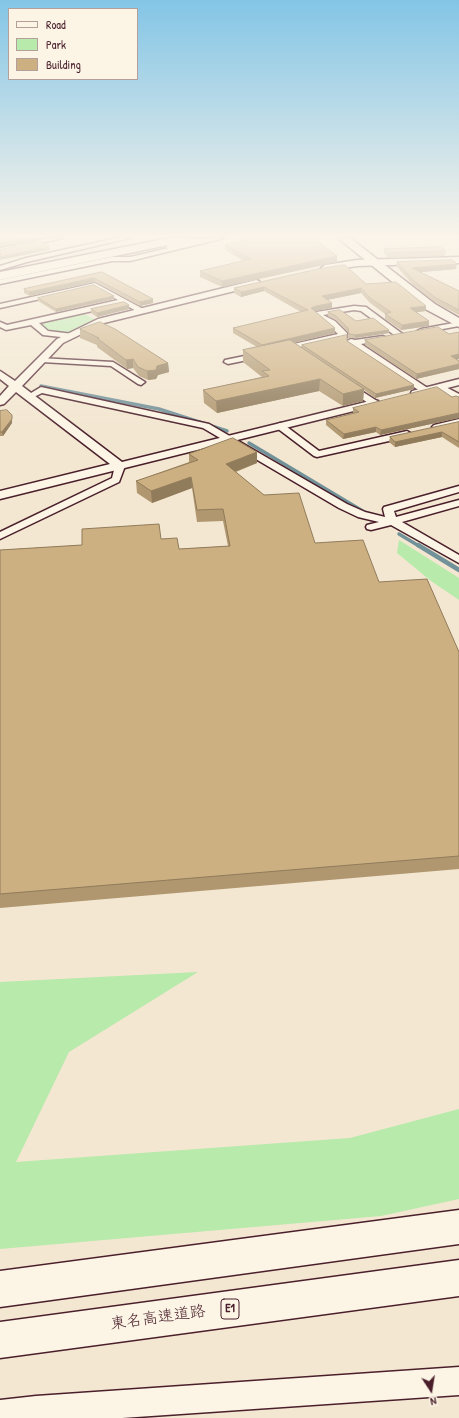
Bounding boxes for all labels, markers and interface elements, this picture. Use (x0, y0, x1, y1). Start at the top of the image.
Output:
legend (8, 8, 138, 80)
text: Road (46, 16, 66, 33)
text: Park (46, 36, 66, 53)
text: Building (46, 56, 81, 73)
road number: E1 (221, 1299, 239, 1319)
street label: 東名高速道路 (109, 1302, 207, 1334)
north arrow (411, 1370, 451, 1410)
text: N (429, 1394, 438, 1409)

